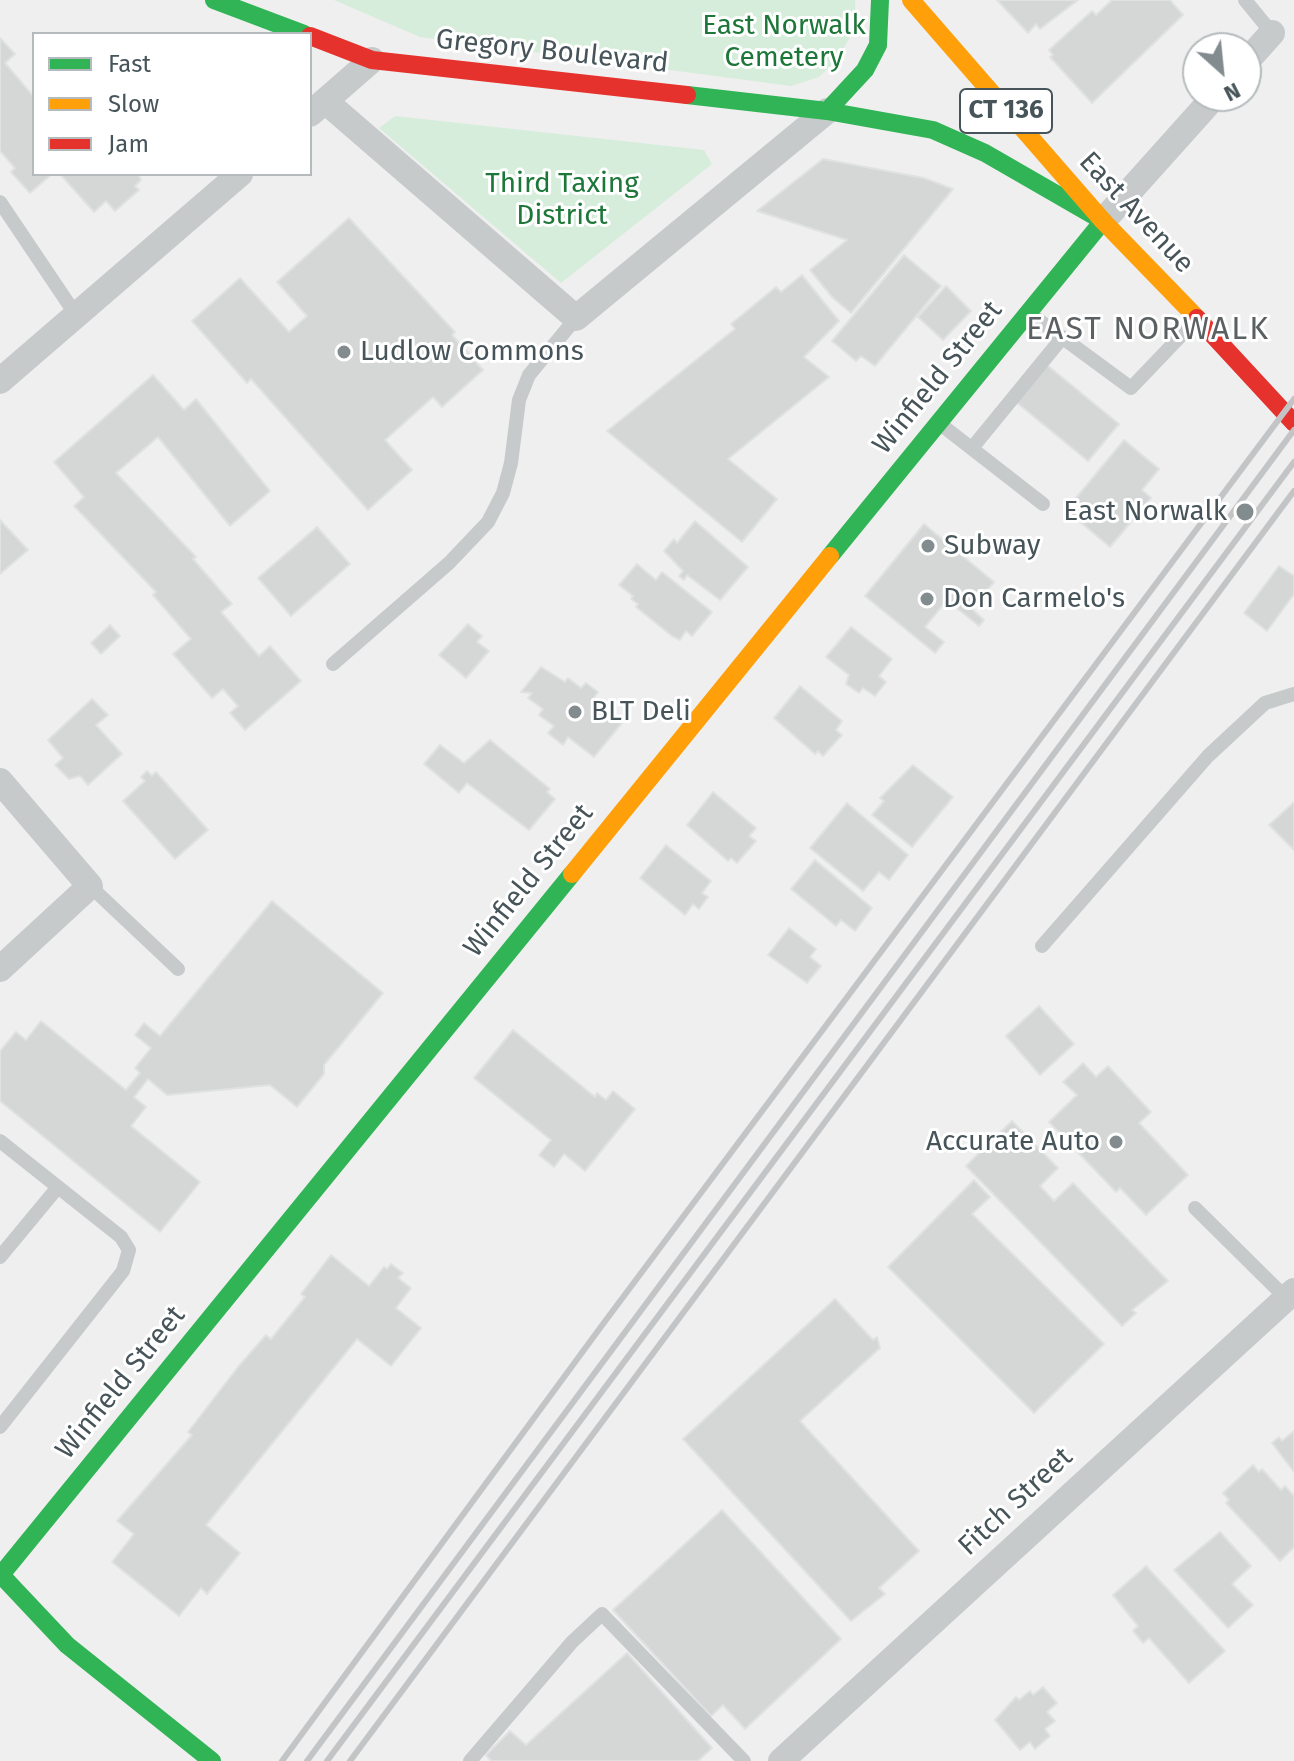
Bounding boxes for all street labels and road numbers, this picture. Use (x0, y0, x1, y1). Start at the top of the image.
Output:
street label: Gregory Boulevard (434, 23, 670, 81)
road number: CT 136 (960, 89, 1052, 133)
street label: East Avenue (1071, 146, 1201, 280)
street label: Winfield Street (866, 295, 1010, 461)
street label: Winfield Street (457, 798, 601, 964)
street label: Winfield Street (49, 1300, 193, 1466)
street label: Fitch Street (952, 1441, 1080, 1563)

